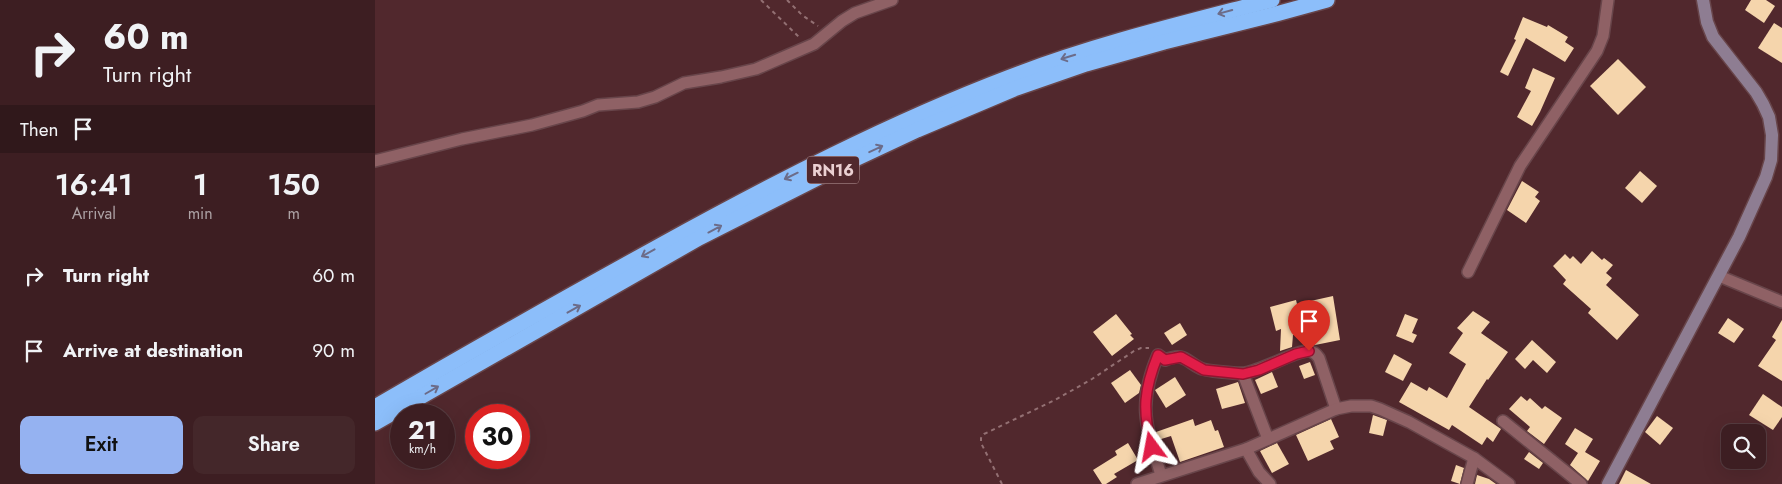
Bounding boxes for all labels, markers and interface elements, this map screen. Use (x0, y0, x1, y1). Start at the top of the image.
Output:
one-way arrow (1217, 8, 1233, 18)
text: 60 m (103, 12, 189, 62)
icon: right (20, 20, 85, 85)
one-way arrow (1061, 52, 1077, 62)
text: Turn right (103, 58, 191, 90)
icon: arrive (69, 115, 97, 143)
text: Then (20, 116, 59, 143)
one-way arrow (868, 144, 883, 153)
road number: RN16 (807, 156, 859, 184)
text: 16:41 (55, 163, 133, 206)
text: 1 (193, 163, 208, 206)
text: 150 (268, 163, 320, 206)
one-way arrow (784, 172, 799, 181)
text: Arrival (72, 202, 116, 225)
text: min (188, 202, 213, 225)
text: m (288, 202, 300, 225)
one-way arrow (707, 224, 722, 233)
one-way arrow (641, 248, 655, 258)
icon: right (20, 262, 48, 290)
text: Turn right (63, 262, 149, 289)
text: 60 m (312, 262, 355, 289)
pin (1288, 300, 1330, 351)
one-way arrow (566, 304, 580, 314)
icon: arrive (1295, 307, 1323, 335)
icon: arrive (20, 337, 48, 365)
text: Arrive at destination (63, 337, 243, 364)
text: 90 m (312, 337, 355, 364)
one-way arrow (425, 384, 439, 394)
speed limit sign: 30 (465, 404, 530, 469)
text: 21 (408, 412, 437, 448)
button: Exit (20, 416, 183, 474)
button: Share (193, 416, 355, 474)
position arrow (1125, 420, 1177, 472)
map controls (1721, 424, 1766, 469)
button: search (1721, 424, 1766, 469)
text: km/h (409, 440, 436, 458)

